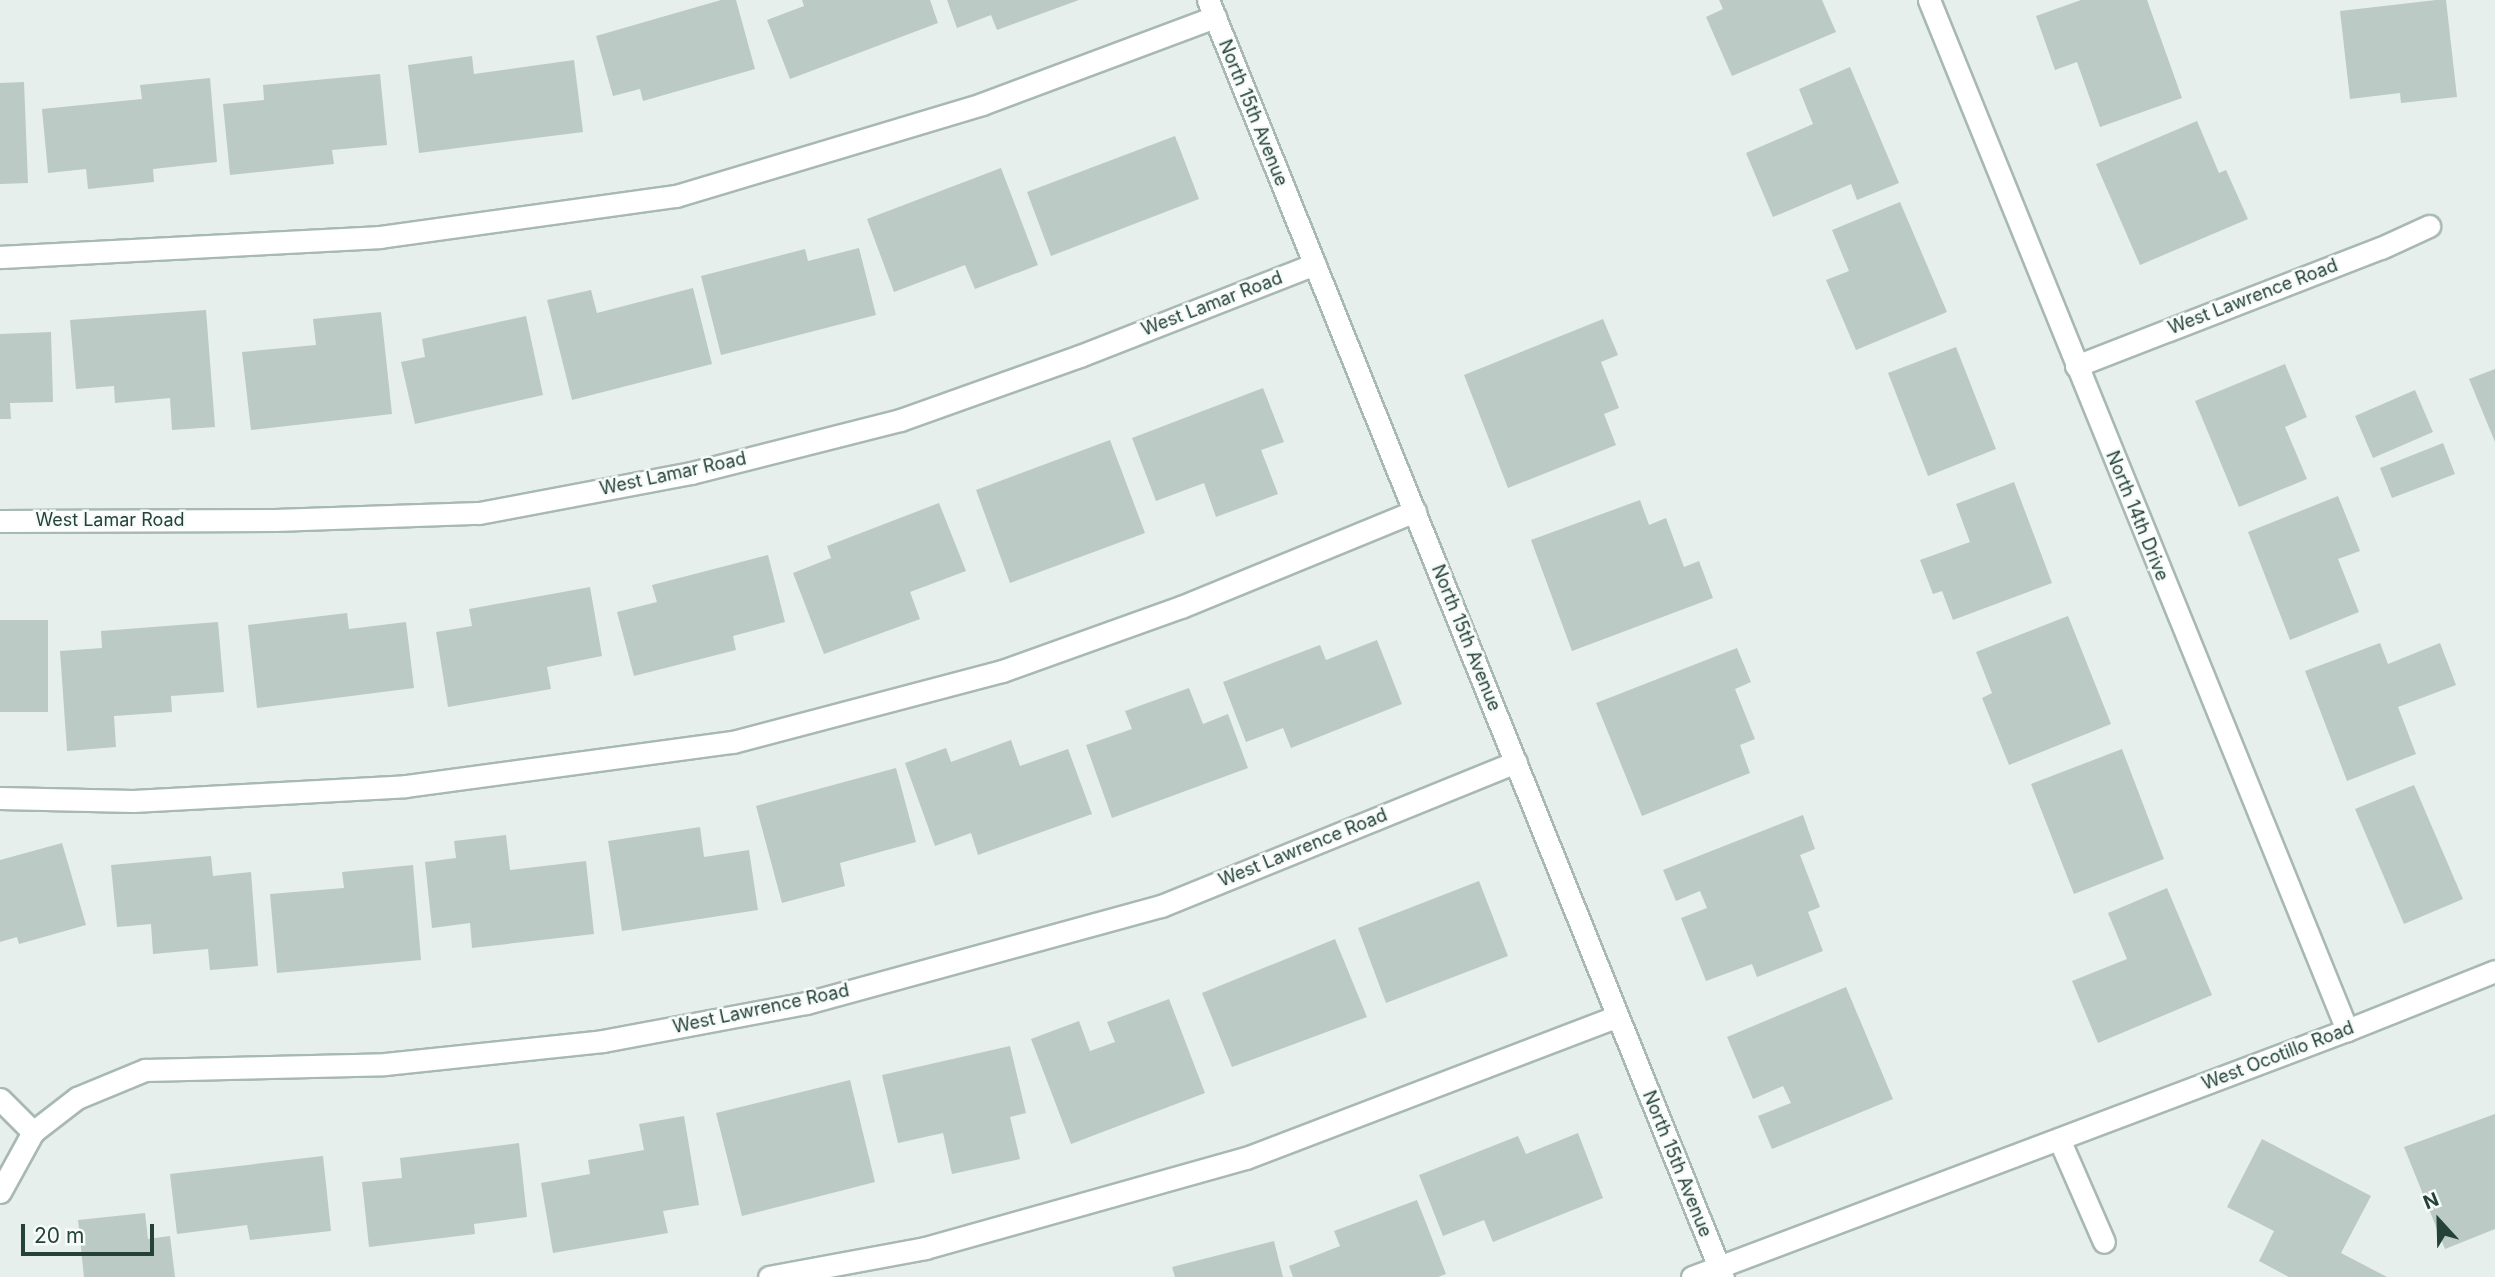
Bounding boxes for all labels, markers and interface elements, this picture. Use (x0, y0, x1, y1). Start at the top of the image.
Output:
street label: North 15th Avenue (1214, 37, 1292, 189)
street label: West Lawrence Road (2165, 255, 2341, 339)
street label: West Lamar Road (1138, 267, 1286, 341)
street label: West Lamar Road (598, 448, 748, 500)
street label: North 14th Drive (2101, 448, 2173, 584)
street label: West Lamar Road (35, 509, 185, 531)
street label: North 15th Avenue (1427, 562, 1505, 714)
street label: West Lawrence Road (1216, 804, 1390, 892)
street label: West Lawrence Road (671, 980, 851, 1038)
street label: West Ocotillo Road (2199, 1017, 2357, 1095)
street label: North 15th Avenue (1638, 1088, 1716, 1240)
north arrow (2404, 1186, 2474, 1256)
text: N (2420, 1188, 2442, 1214)
scale bar (24, 1210, 158, 1254)
text: 20 m (34, 1223, 84, 1248)

